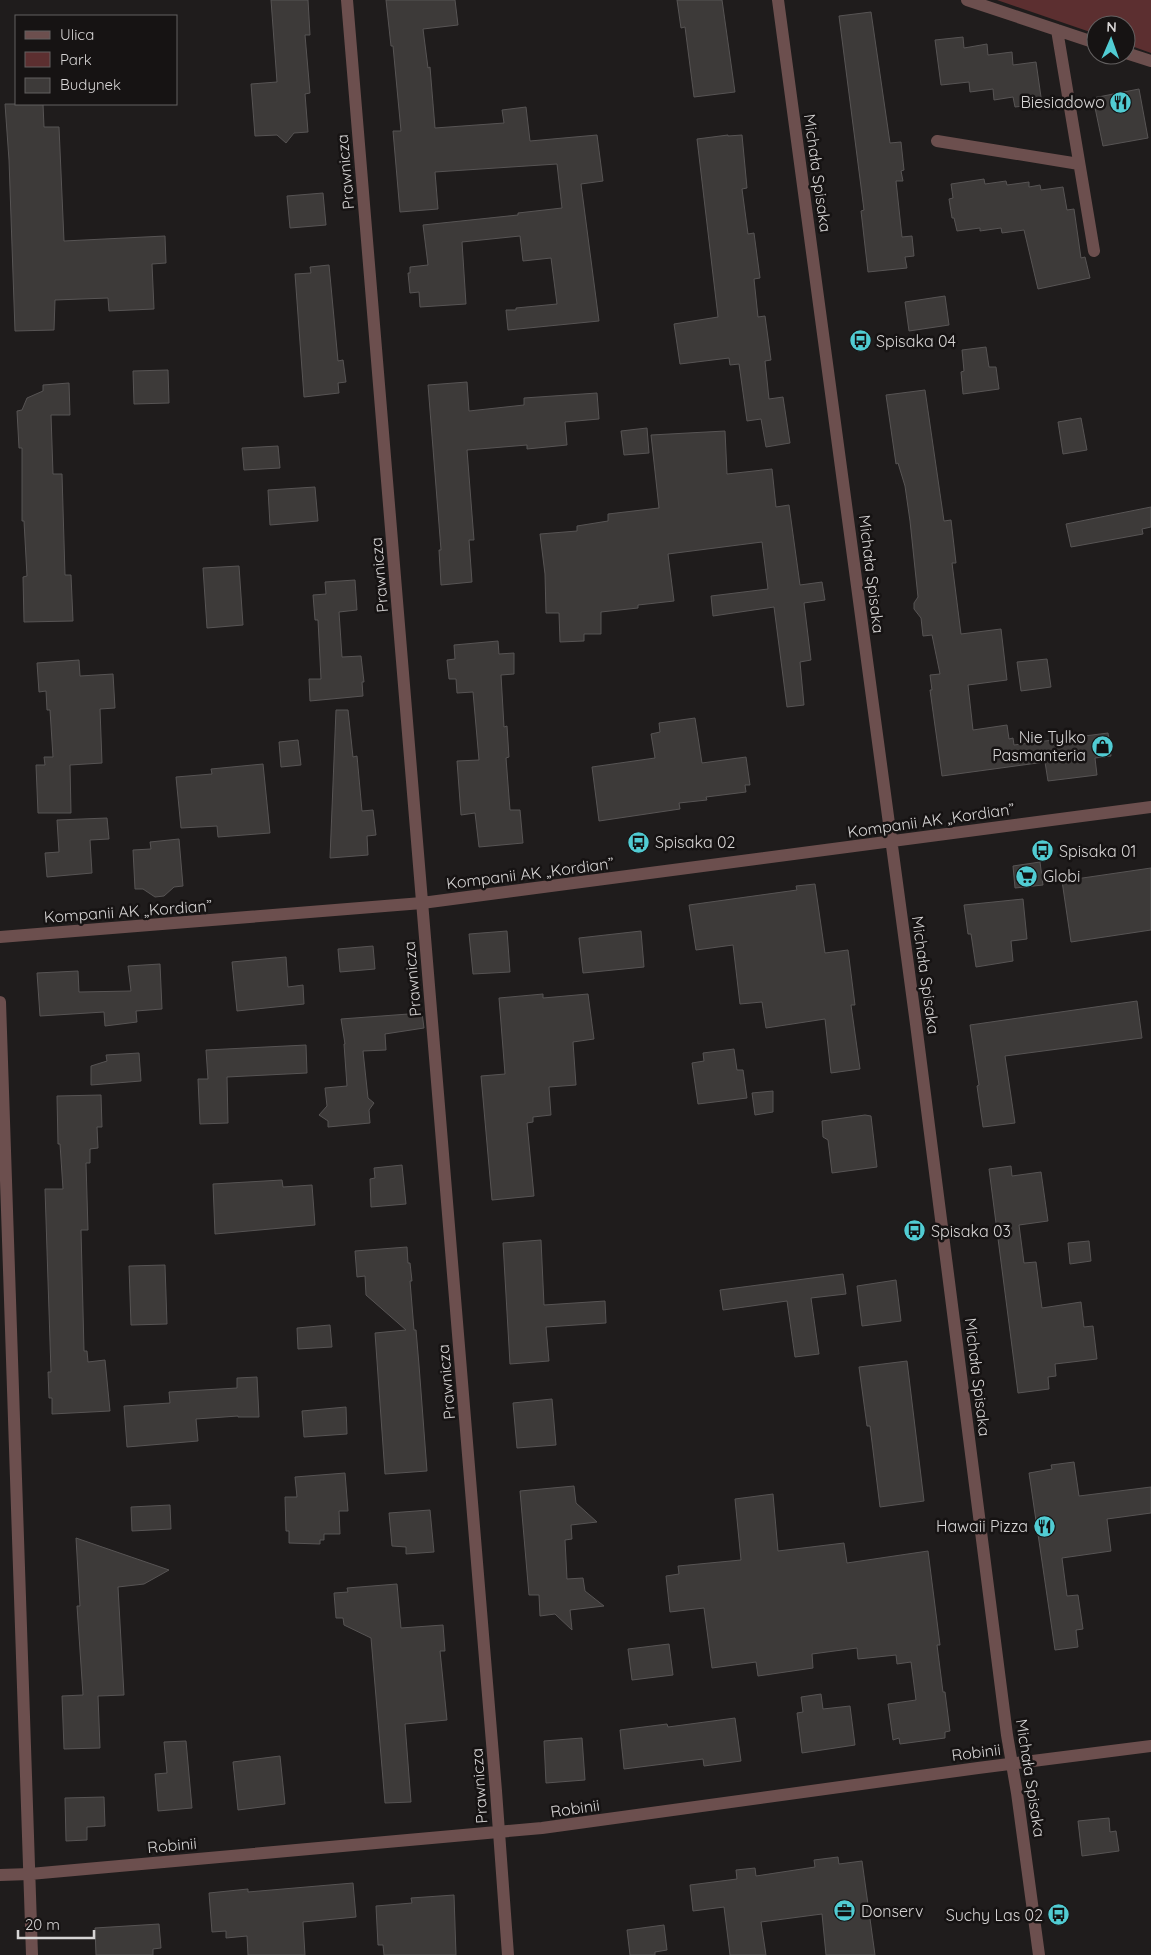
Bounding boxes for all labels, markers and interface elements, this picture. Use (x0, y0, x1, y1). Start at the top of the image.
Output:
legend (15, 15, 178, 105)
north arrow (1086, 15, 1136, 65)
text: N (1106, 18, 1117, 36)
text: Ulica (60, 25, 94, 44)
text: Park (60, 50, 92, 69)
text: Budynek (60, 75, 121, 94)
restaurant icon: Biesiadowo (1109, 90, 1133, 114)
place label: Biesiadowo (1020, 92, 1105, 112)
street label: Michała Spisaka (800, 113, 836, 233)
street label: Prawnicza (332, 134, 358, 210)
bus stop icon: Spisaka 04 (848, 329, 872, 353)
place label: Spisaka 04 (876, 331, 956, 351)
street label: Michała Spisaka (855, 514, 889, 634)
street label: Prawnicza (366, 537, 392, 613)
place label: Nie Tylko Pasmanteria (992, 727, 1086, 765)
shop icon: Nie Tylko Pasmanteria (1090, 734, 1114, 758)
street label: Kompanii AK „Kordian” (846, 798, 1016, 842)
bus stop icon: Spisaka 02 (627, 830, 651, 854)
place label: Spisaka 02 (655, 832, 736, 852)
bus stop icon: Spisaka 01 (1031, 839, 1055, 863)
place label: Spisaka 01 (1059, 841, 1136, 861)
street label: Kompanii AK „Kordian” (445, 853, 615, 893)
supermarket icon: Globi (1015, 864, 1039, 888)
place label: Globi (1043, 866, 1080, 886)
street label: Kompanii AK „Kordian” (43, 895, 213, 927)
street label: Michała Spisaka (908, 915, 944, 1035)
street label: Prawnicza (399, 941, 425, 1017)
bus stop icon: Spisaka 03 (903, 1219, 927, 1243)
place label: Spisaka 03 (931, 1221, 1011, 1241)
street label: Michała Spisaka (961, 1317, 995, 1437)
street label: Prawnicza (433, 1344, 459, 1420)
restaurant icon: Hawaii Pizza (1032, 1514, 1056, 1538)
place label: Hawaii Pizza (936, 1516, 1028, 1536)
street label: Michała Spisaka (1012, 1718, 1050, 1838)
street label: Robinii (950, 1739, 1002, 1765)
street label: Prawnicza (466, 1748, 492, 1824)
street label: Robinii (549, 1795, 601, 1821)
street label: Robinii (146, 1833, 198, 1857)
office icon: Donserv (833, 1899, 857, 1923)
place label: Donserv (861, 1901, 924, 1921)
bus stop icon: Suchy Las 02 (1047, 1903, 1071, 1927)
place label: Suchy Las 02 (946, 1905, 1043, 1925)
scale bar (18, 1908, 94, 1940)
text: 20 m (25, 1915, 60, 1934)

